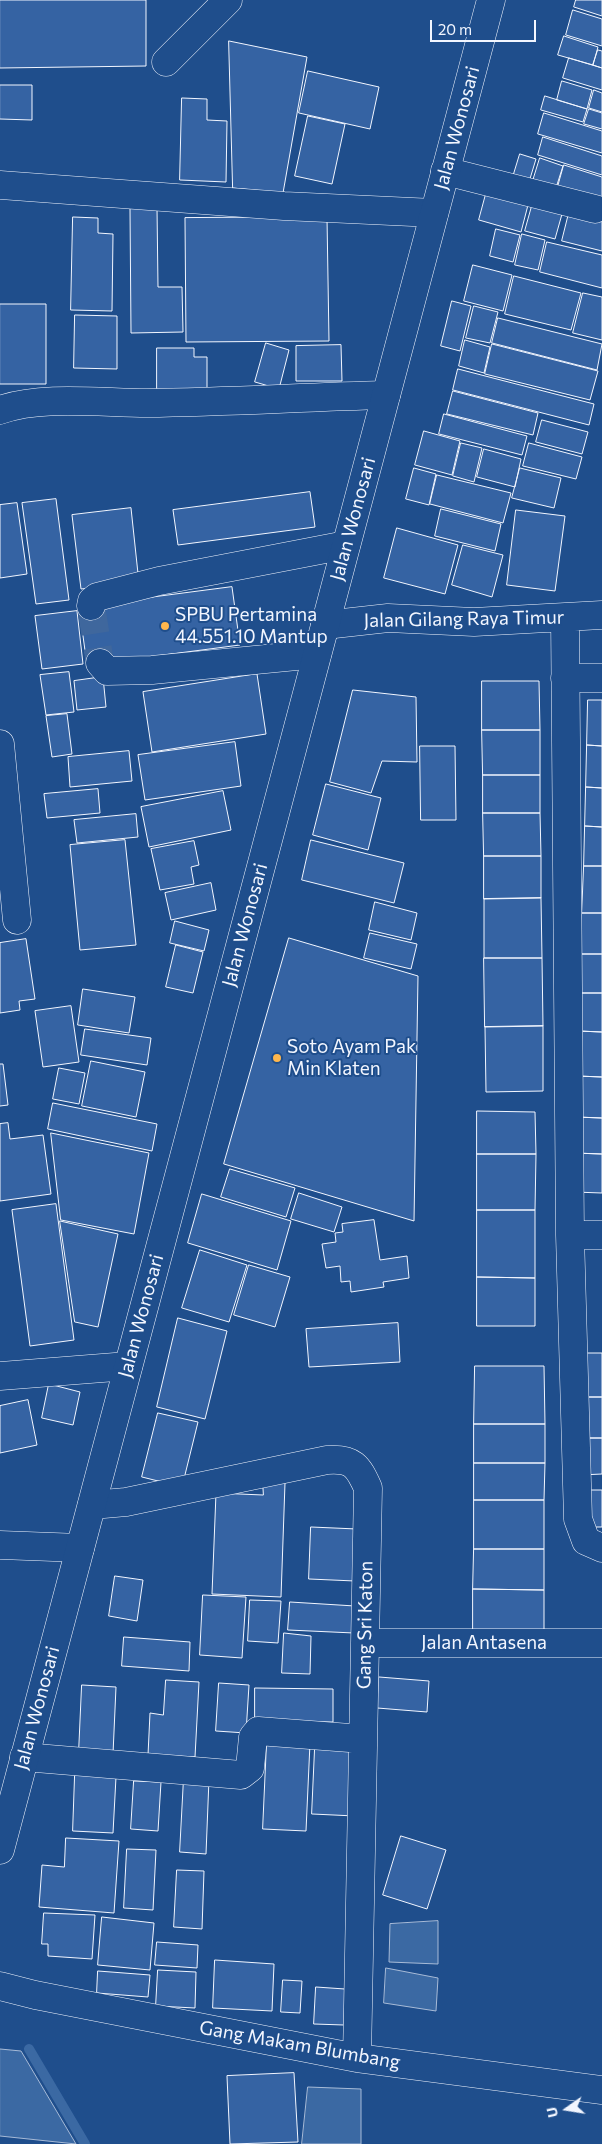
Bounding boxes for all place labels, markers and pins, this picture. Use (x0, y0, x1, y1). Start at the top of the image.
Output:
place label: SPBU Pertamina 44.551.10 Mantup (175, 604, 328, 648)
marker: SPBU Pertamina 44.551.10 Mantup (159, 620, 171, 632)
place label: Soto Ayam Pak Min Klaten (287, 1036, 416, 1080)
marker: Soto Ayam Pak Min Klaten (271, 1052, 283, 1064)

